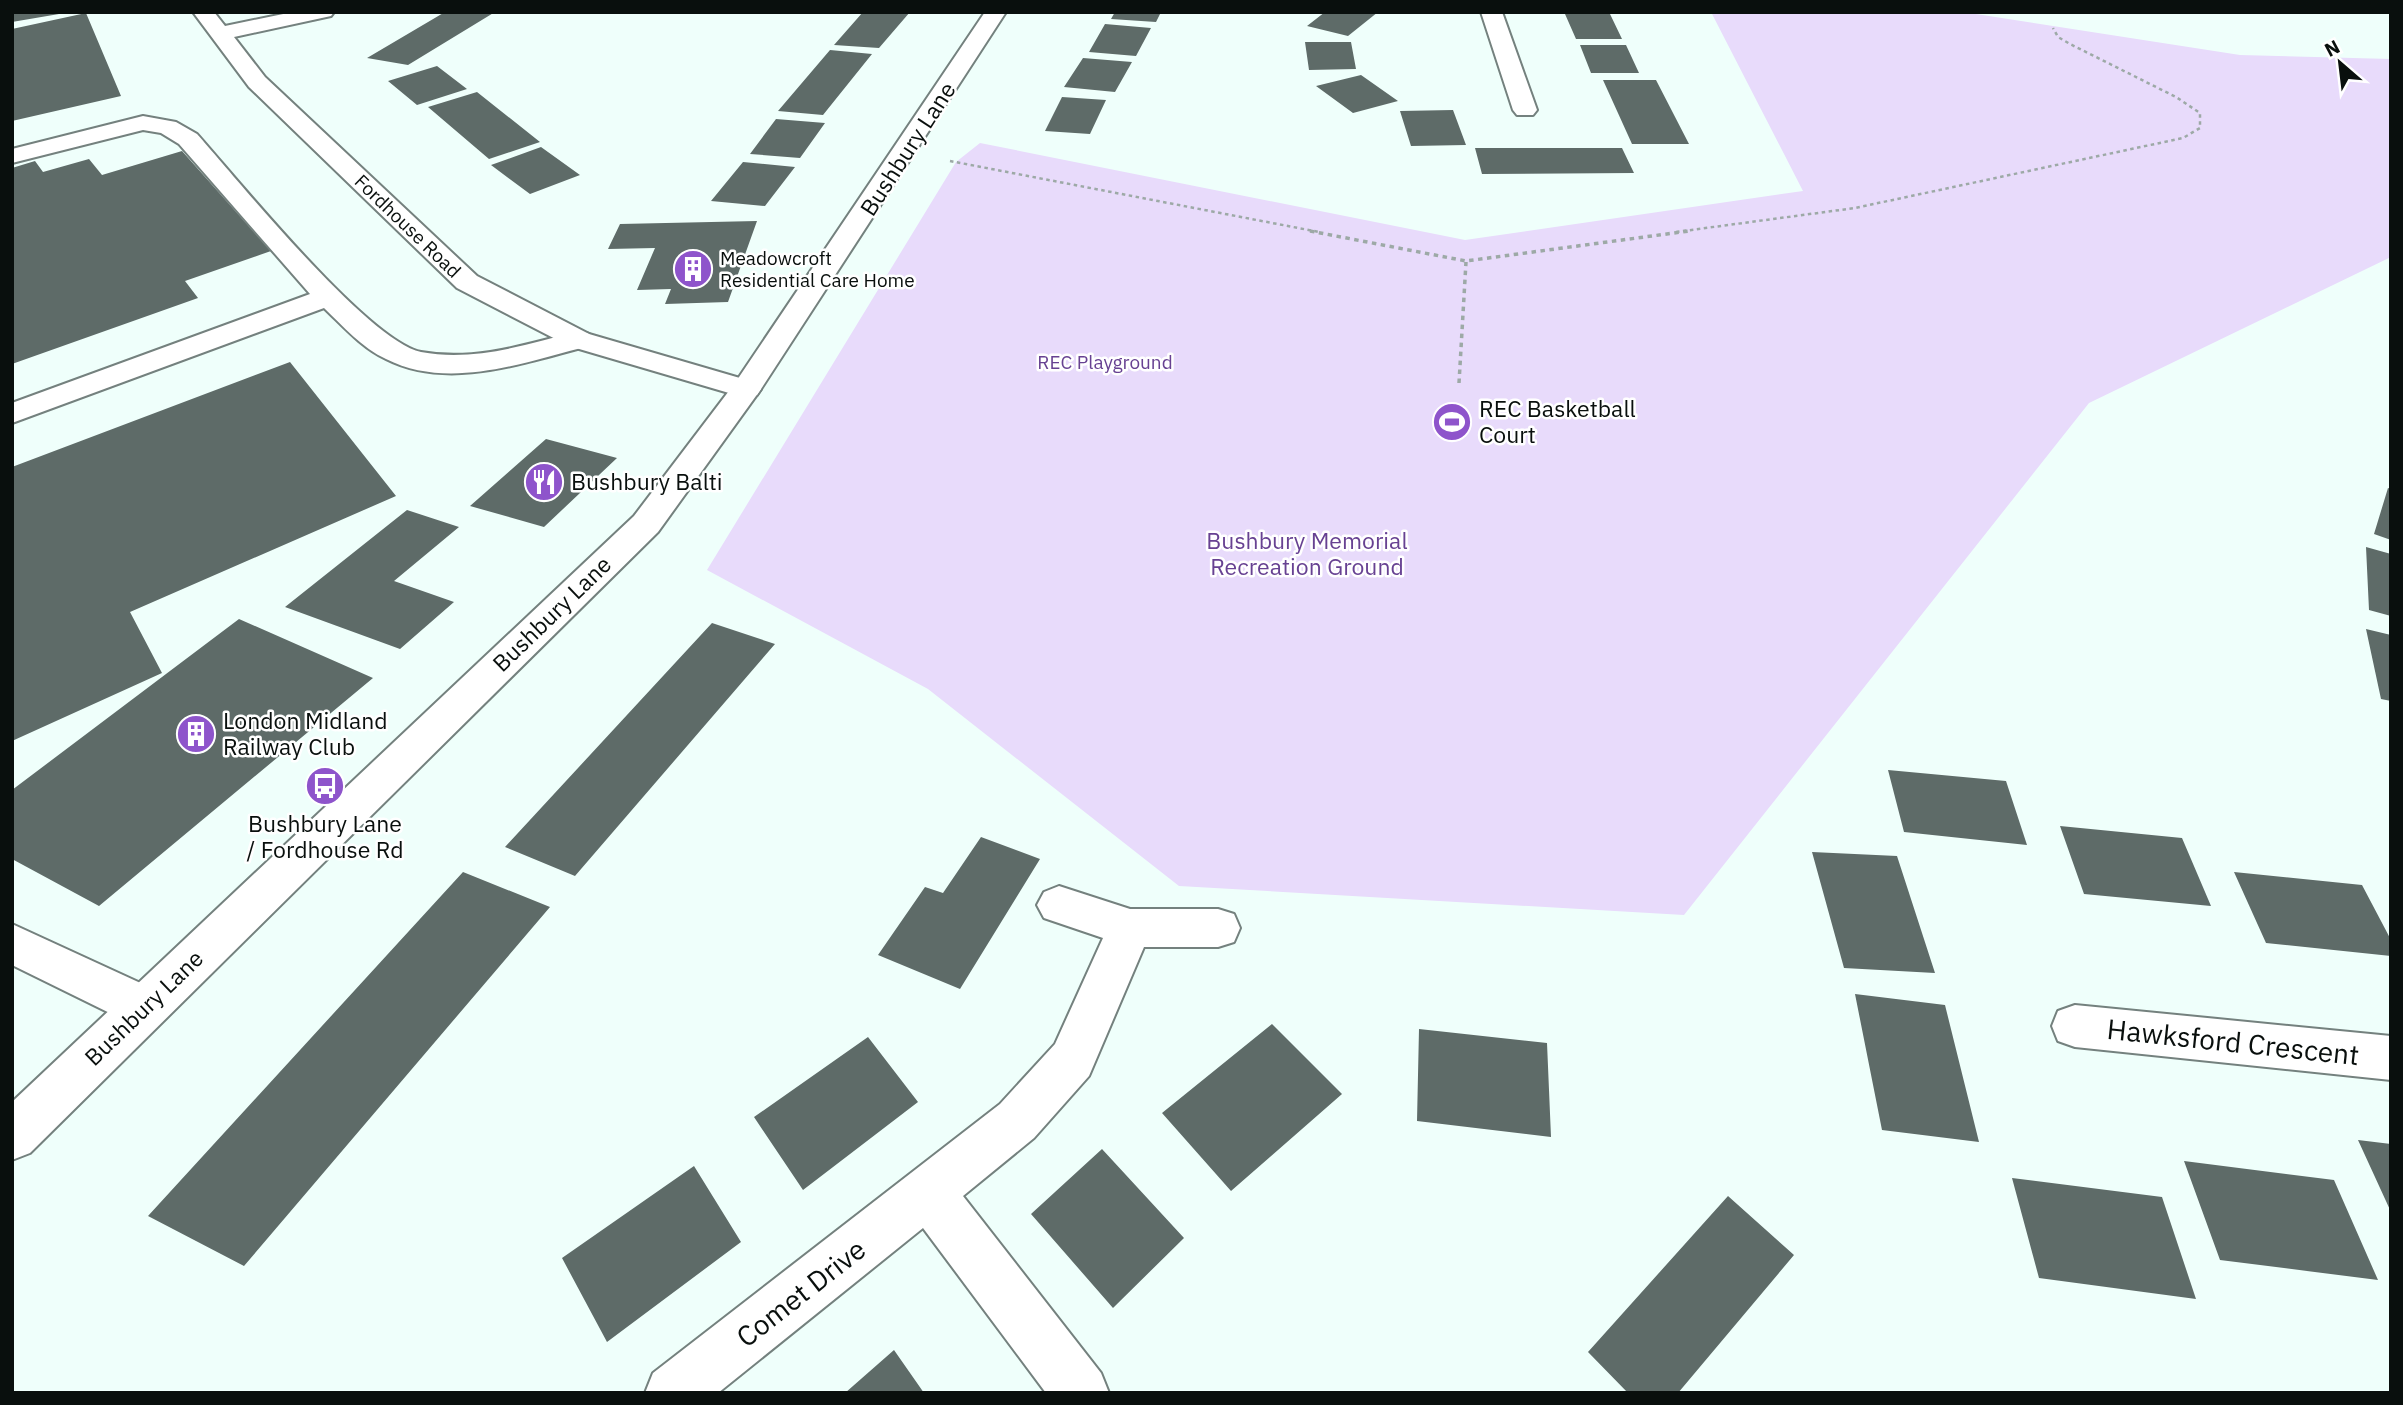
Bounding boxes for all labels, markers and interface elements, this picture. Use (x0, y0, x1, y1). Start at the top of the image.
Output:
north arrow (2305, 28, 2375, 98)
text: N (2320, 34, 2344, 62)
street label: Bushbury Lane (853, 76, 962, 221)
street label: Fordhouse Road (350, 169, 466, 283)
place label: Meadowcroft Residential Care Home (720, 246, 915, 292)
building icon: Meadowcroft Residential Care Home (672, 248, 714, 290)
park label: REC Playground (1037, 350, 1173, 374)
place label: REC Basketball Court (1479, 393, 1636, 449)
sports icon: REC Basketball Court (1431, 401, 1473, 443)
restaurant icon: Bushbury Balti (523, 461, 565, 503)
place label: Bushbury Balti (571, 466, 723, 496)
park label: Bushbury Memorial Recreation Ground (1206, 525, 1408, 581)
street label: Bushbury Lane (486, 549, 617, 677)
place label: London Midland Railway Club (223, 705, 388, 761)
building icon: London Midland Railway Club (175, 713, 217, 755)
bus stop icon: Bushbury Lane / Fordhouse Rd (304, 765, 346, 807)
place label: Bushbury Lane / Fordhouse Rd (246, 808, 404, 864)
street label: Bushbury Lane (78, 943, 209, 1071)
street label: Hawksford Crescent (2105, 1010, 2361, 1073)
street label: Comet Drive (729, 1231, 873, 1355)

